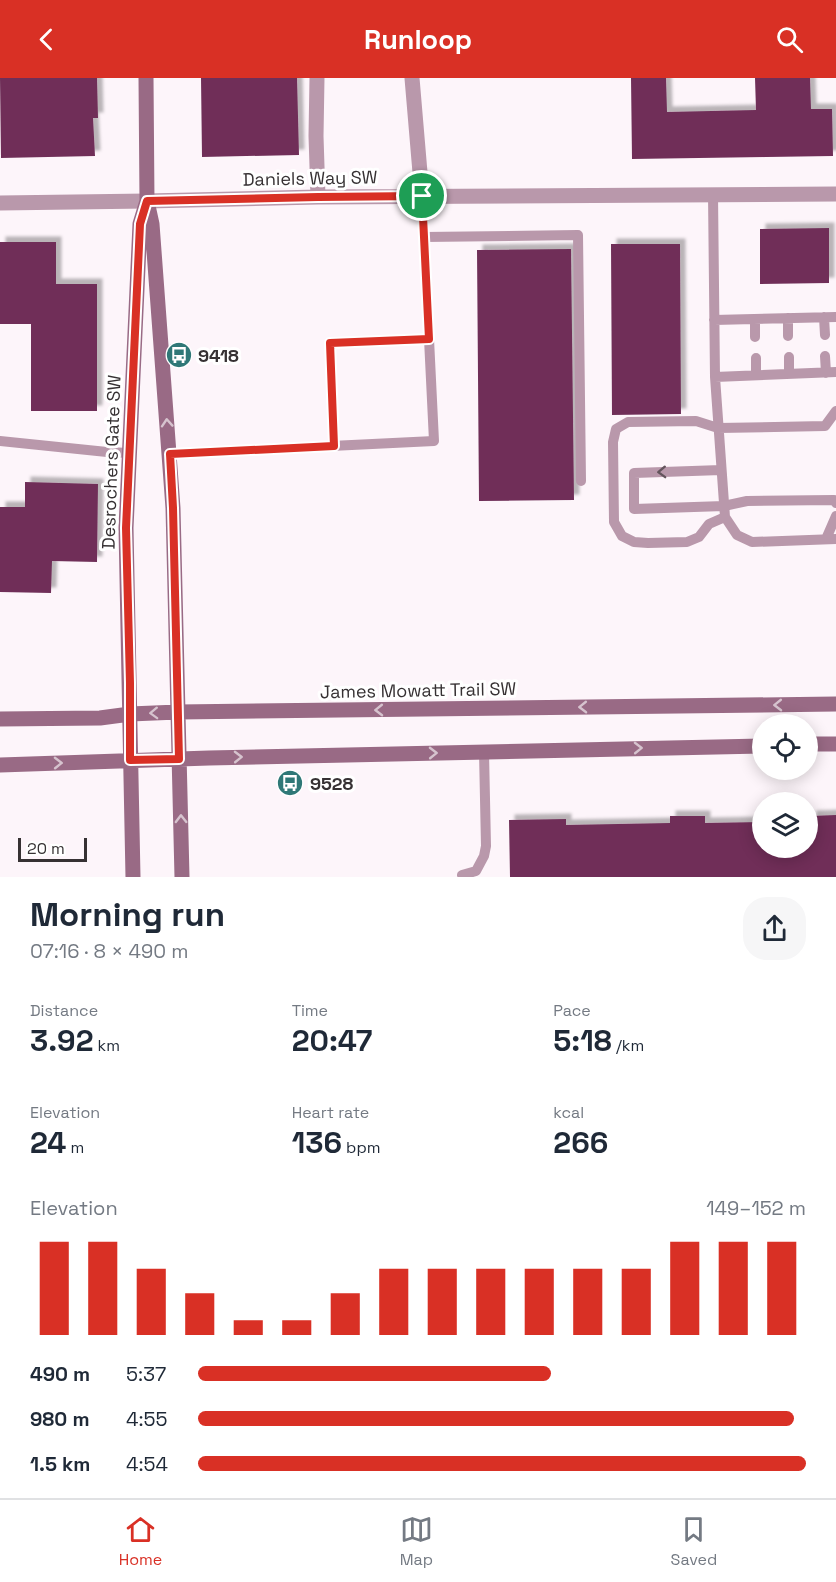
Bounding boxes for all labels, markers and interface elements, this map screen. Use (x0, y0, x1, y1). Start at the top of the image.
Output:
text: Runloop (364, 22, 472, 57)
icon: back (30, 23, 63, 56)
icon: search (773, 23, 806, 56)
street label: Daniels Way SW (242, 165, 378, 191)
pin (396, 170, 447, 221)
icon: arrive (405, 179, 438, 212)
bus stop icon: 9418 (164, 340, 194, 370)
place label: 9418 (198, 344, 239, 367)
street label: Desrochers Gate SW (96, 374, 126, 550)
one-way arrow (161, 418, 174, 427)
one-way arrow (658, 466, 667, 478)
street label: James Mowatt Trail SW (320, 677, 517, 703)
one-way arrow (773, 699, 782, 711)
one-way arrow (578, 701, 587, 713)
one-way arrow (375, 704, 384, 716)
one-way arrow (149, 707, 158, 719)
map controls (752, 714, 818, 858)
button: locate (752, 714, 818, 780)
one-way arrow (633, 742, 642, 755)
one-way arrow (428, 747, 437, 759)
one-way arrow (233, 751, 242, 763)
one-way arrow (54, 757, 63, 769)
bus stop icon: 9528 (275, 768, 305, 798)
place label: 9528 (310, 772, 353, 795)
button: layers (752, 792, 818, 858)
one-way arrow (174, 814, 187, 823)
scale bar (18, 835, 87, 863)
text: 20 m (27, 838, 65, 859)
text: Morning run (30, 894, 225, 936)
button: share (743, 897, 806, 960)
text: 07:16 · 8 × 490 m (30, 938, 188, 964)
text: Distance (30, 1000, 98, 1021)
text: Time (292, 1000, 328, 1021)
text: Pace (553, 1000, 591, 1021)
text: 3.92 (30, 1021, 93, 1060)
text: 20:47 (292, 1021, 372, 1060)
text: 5:18 (553, 1021, 612, 1060)
text: km (93, 1035, 120, 1056)
text: /km (612, 1035, 644, 1056)
text: Elevation (30, 1102, 100, 1123)
text: Heart rate (292, 1102, 369, 1123)
text: kcal (553, 1102, 584, 1123)
text: 24 (30, 1123, 66, 1162)
text: 136 (292, 1123, 342, 1162)
text: 266 (553, 1123, 608, 1162)
text: m (66, 1137, 84, 1158)
text: bpm (342, 1137, 380, 1158)
text: Elevation (30, 1195, 118, 1221)
text: 149–152 m (706, 1195, 806, 1221)
text: 490 m (30, 1361, 90, 1387)
text: 5:37 (126, 1361, 166, 1387)
text: 980 m (30, 1406, 89, 1432)
text: 4:55 (126, 1406, 168, 1432)
text: 1.5 km (30, 1451, 90, 1477)
text: 4:54 (126, 1451, 168, 1477)
tab: Home (119, 1513, 162, 1570)
tab: Map (400, 1513, 433, 1570)
tab: Saved (671, 1513, 717, 1570)

